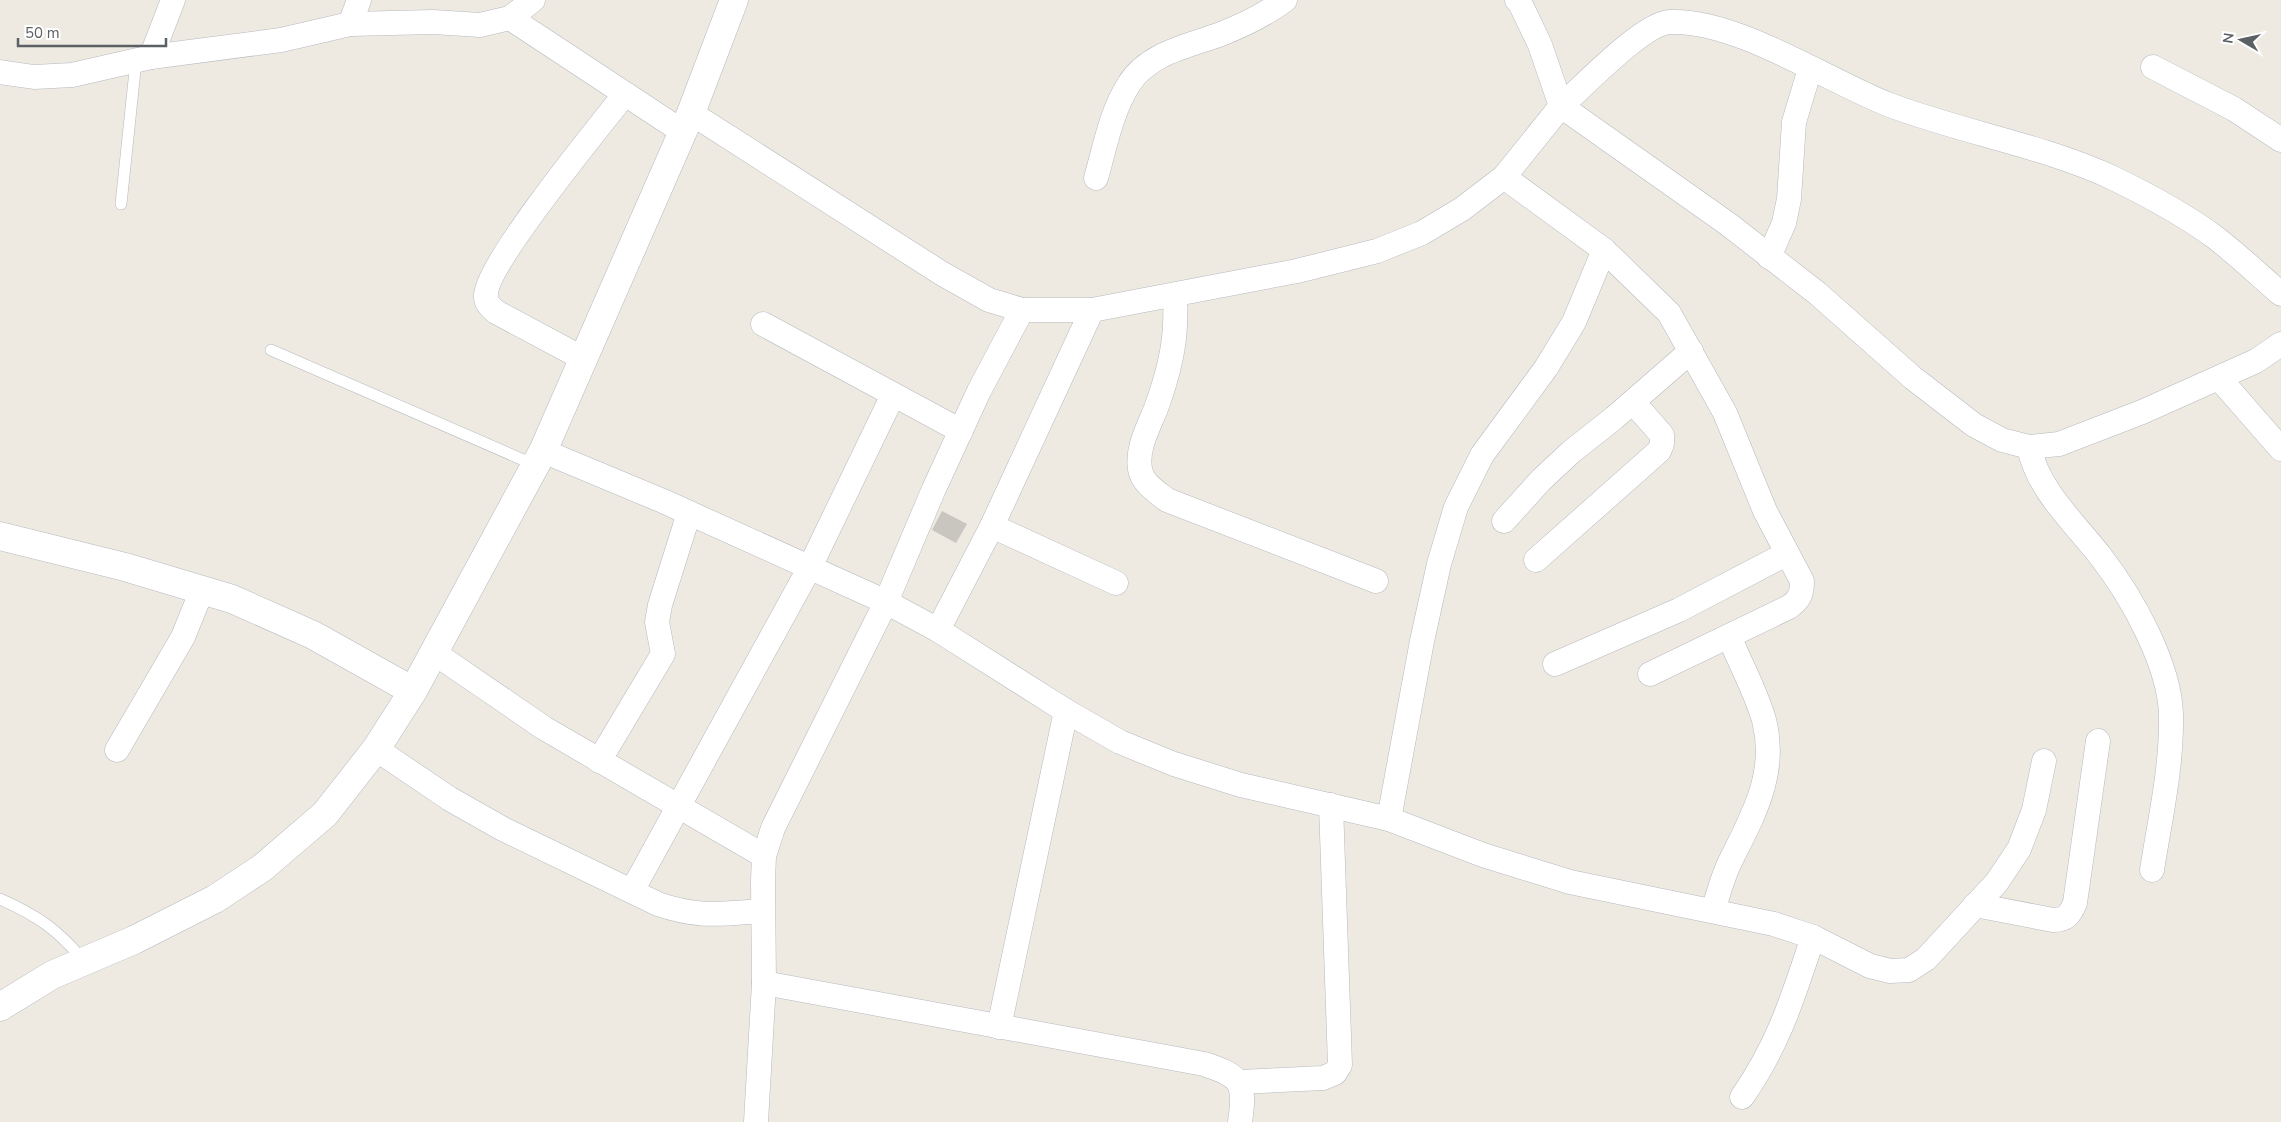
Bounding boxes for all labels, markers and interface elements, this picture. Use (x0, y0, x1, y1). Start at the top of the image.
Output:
scale bar (18, 15, 165, 47)
north arrow (2216, 15, 2266, 65)
text: 50 m (25, 23, 60, 43)
text: N (2218, 31, 2239, 45)

